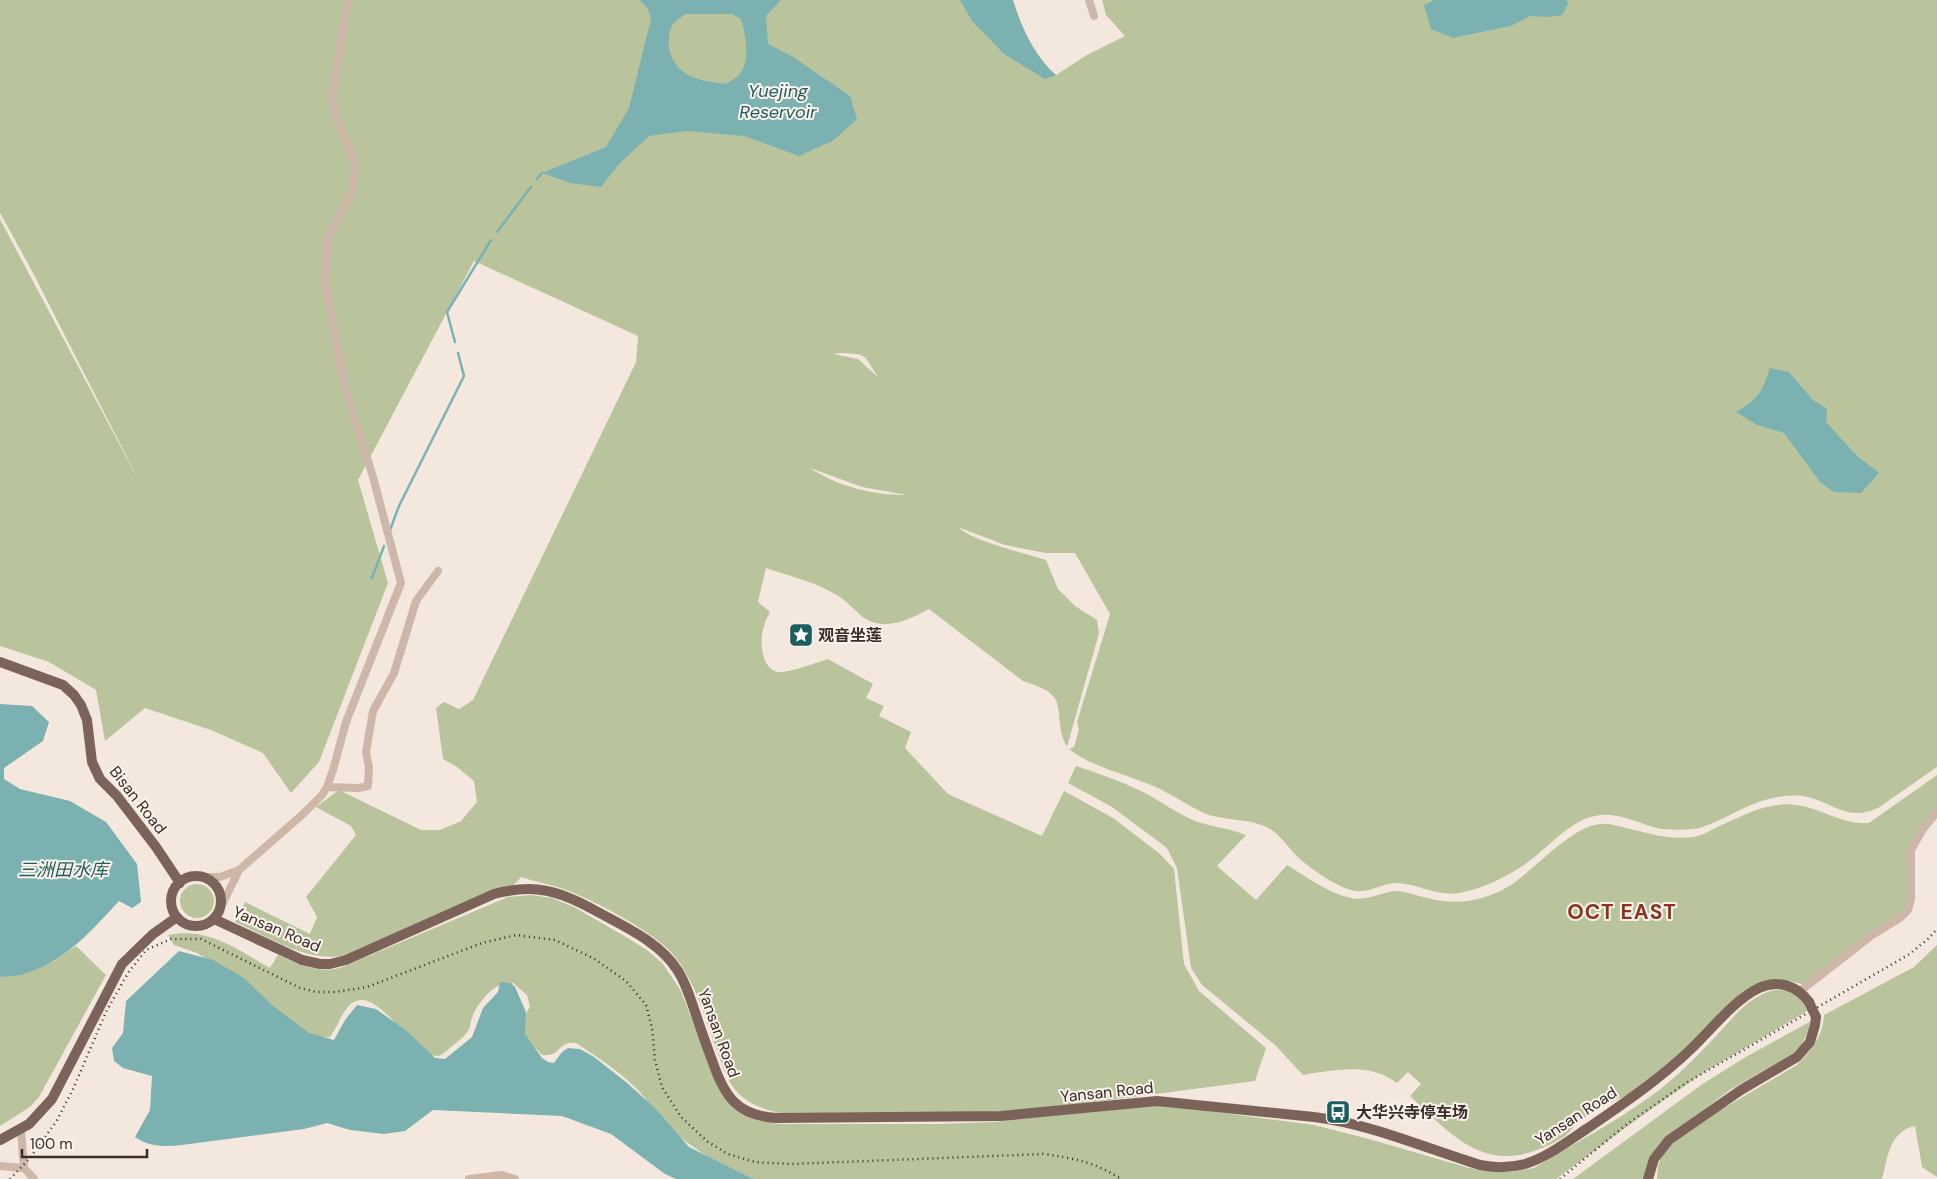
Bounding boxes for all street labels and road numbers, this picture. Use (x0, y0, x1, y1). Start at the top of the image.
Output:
street label: Bisan Road (105, 762, 171, 838)
street label: Yansan Road (230, 901, 324, 957)
street label: Yansan Road (693, 986, 745, 1080)
street label: Yansan Road (1059, 1077, 1155, 1107)
street label: Yansan Road (1531, 1082, 1621, 1150)

